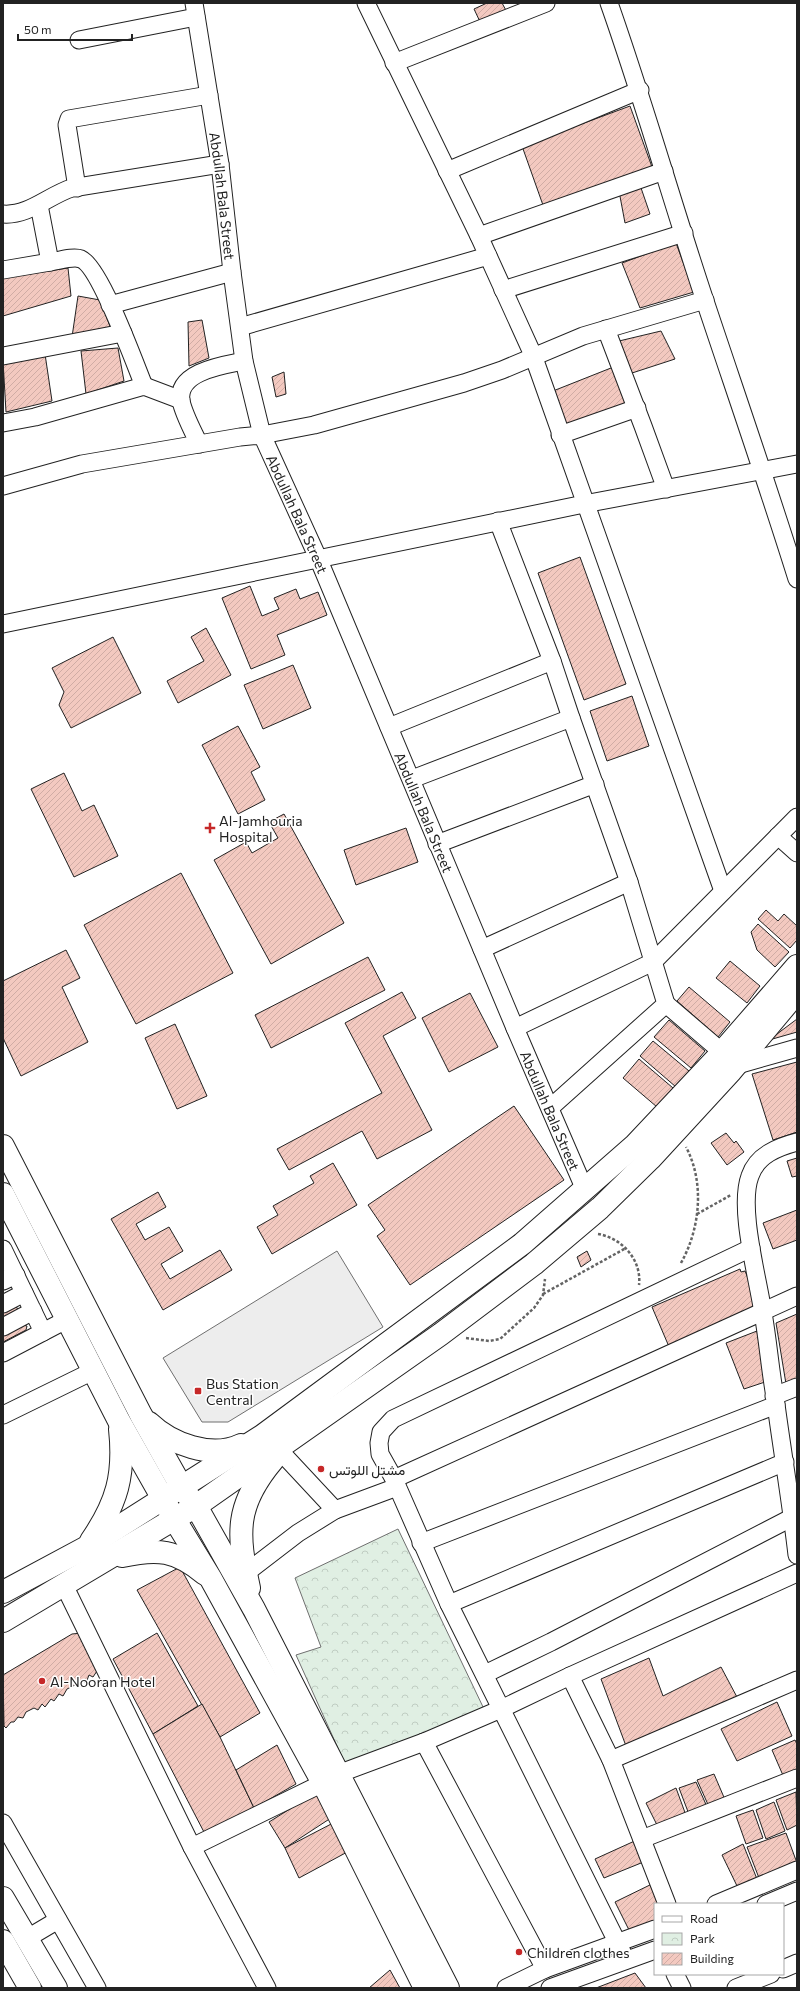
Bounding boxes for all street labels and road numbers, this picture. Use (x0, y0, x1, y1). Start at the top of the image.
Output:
street label: Abdullah Bala Street (206, 131, 239, 261)
street label: Abdullah Bala Street (264, 452, 332, 576)
street label: Abdullah Bala Street (392, 749, 457, 875)
street label: Abdullah Bala Street (517, 1048, 584, 1173)

